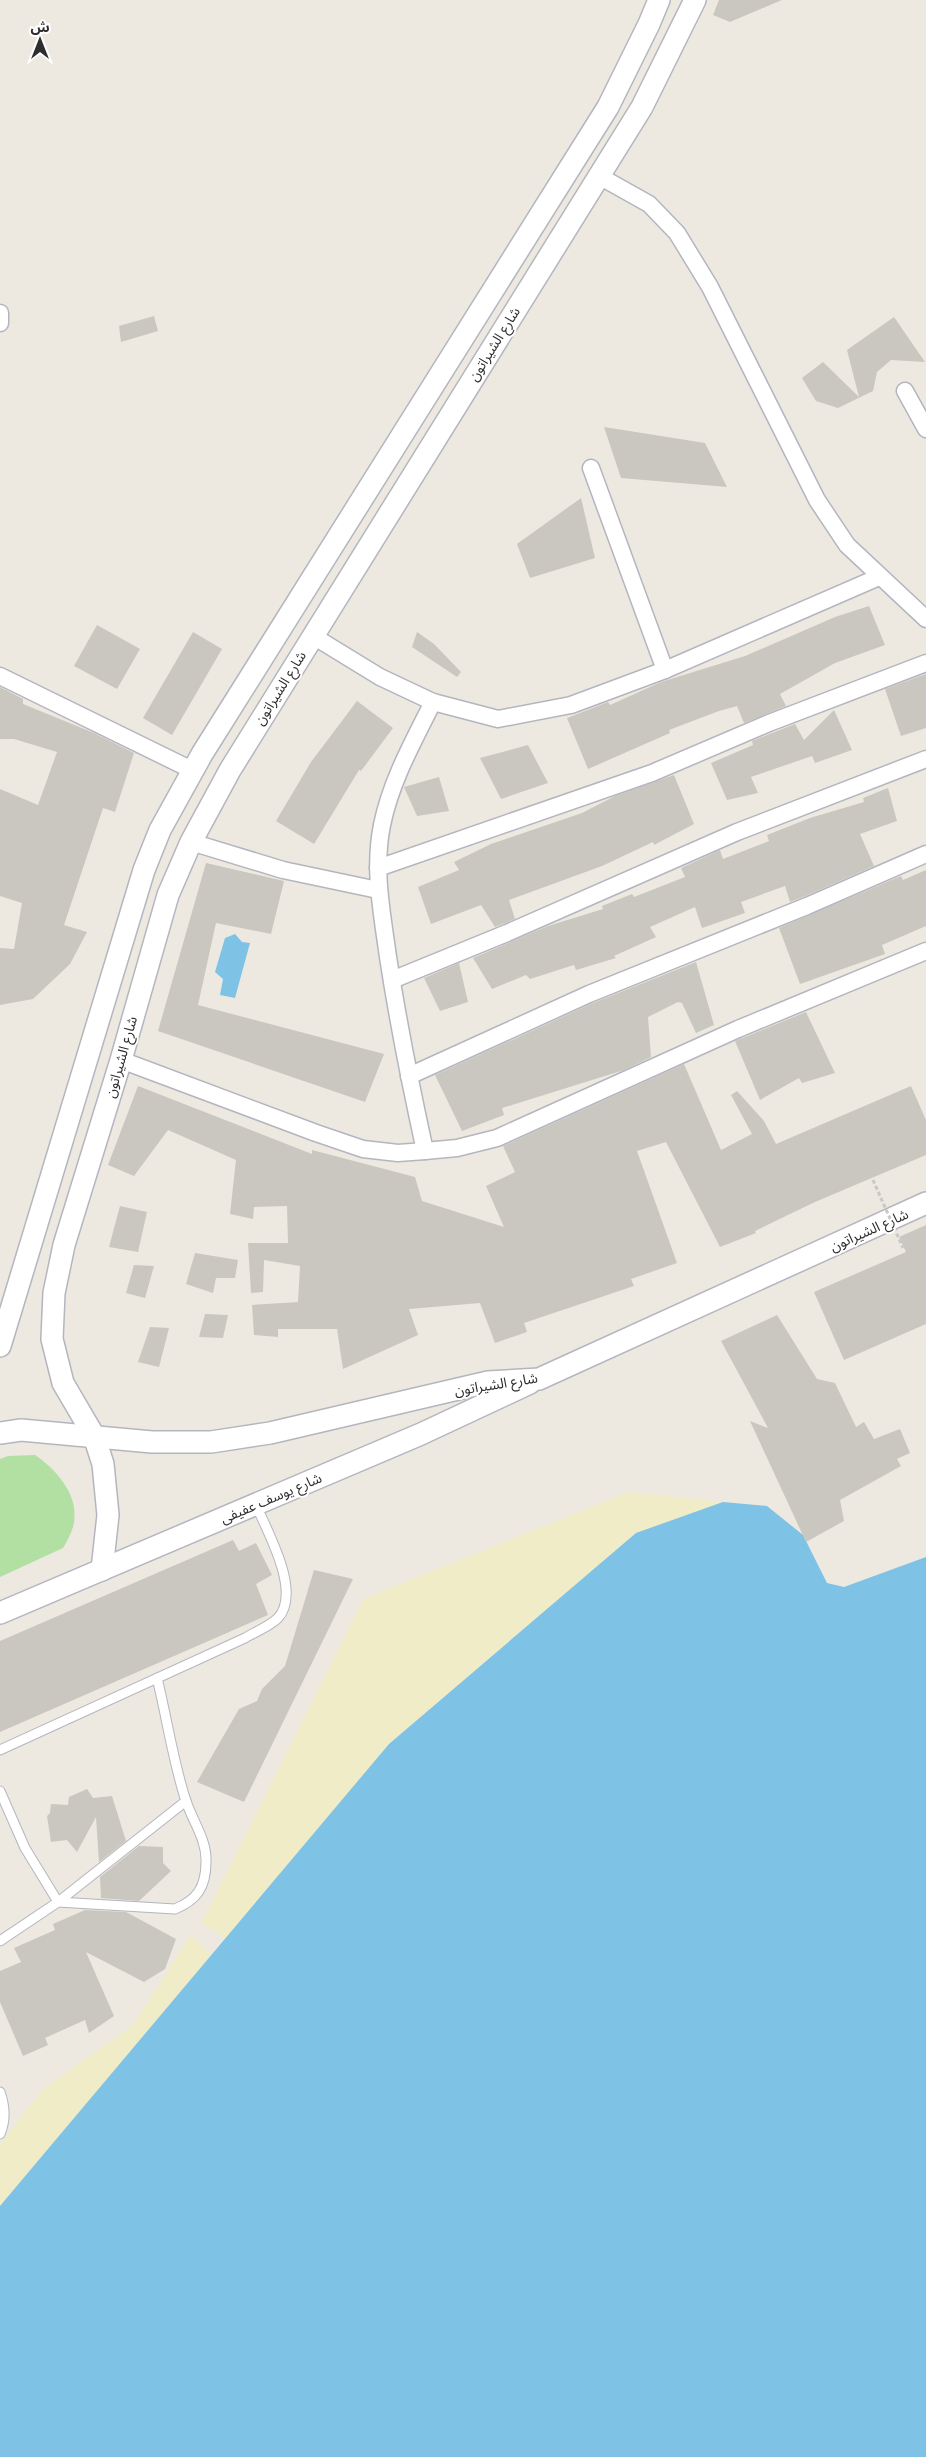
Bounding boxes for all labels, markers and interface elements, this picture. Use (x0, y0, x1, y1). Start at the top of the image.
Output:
north arrow (15, 15, 65, 65)
text: ش (30, 18, 50, 36)
street label: شارع الشيراتون (464, 304, 526, 385)
street label: شارع الشيراتون (250, 648, 312, 729)
street label: شارع الشيراتون (101, 1014, 143, 1100)
street label: شارع الشيراتون (827, 1205, 912, 1257)
street label: شارع الشيراتون (453, 1369, 539, 1401)
street label: شارع يوسف عفيفى (218, 1469, 325, 1529)

